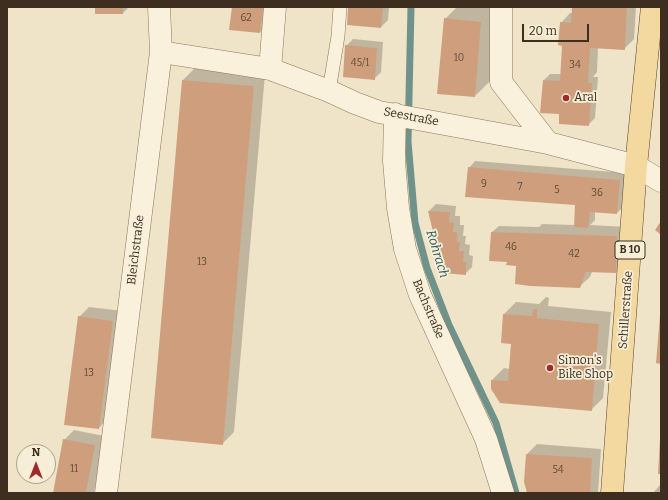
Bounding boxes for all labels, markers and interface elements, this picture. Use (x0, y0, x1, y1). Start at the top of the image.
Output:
house number: 62 (240, 12, 252, 24)
scale bar (524, 16, 591, 42)
text: 20 m (529, 24, 557, 38)
house number: 10 (454, 52, 464, 64)
house number: 45/1 (351, 57, 369, 69)
house number: 34 (569, 59, 581, 71)
place label: Aral (574, 91, 597, 105)
marker: Aral (561, 93, 571, 103)
street label: Seestraße (382, 105, 440, 129)
house number: 9 (481, 178, 487, 190)
house number: 7 (517, 181, 523, 193)
house number: 5 (554, 184, 560, 196)
house number: 36 (591, 187, 603, 199)
street label: Bleichstraße (125, 214, 147, 286)
water label: Rohrach (422, 228, 452, 280)
house number: 46 (505, 241, 517, 253)
road number: B 10 (615, 241, 645, 259)
house number: 42 (568, 248, 580, 260)
house number: 13 (197, 256, 207, 268)
street label: Schillerstraße (616, 270, 636, 350)
street label: Bachstraße (409, 277, 447, 341)
place label: Simon's Bike Shop (558, 354, 613, 382)
marker: Simon's Bike Shop (545, 363, 555, 373)
house number: 13 (84, 367, 94, 379)
north arrow (16, 444, 56, 484)
text: N (32, 446, 40, 459)
house number: 11 (70, 463, 78, 475)
house number: 54 (552, 464, 564, 476)

